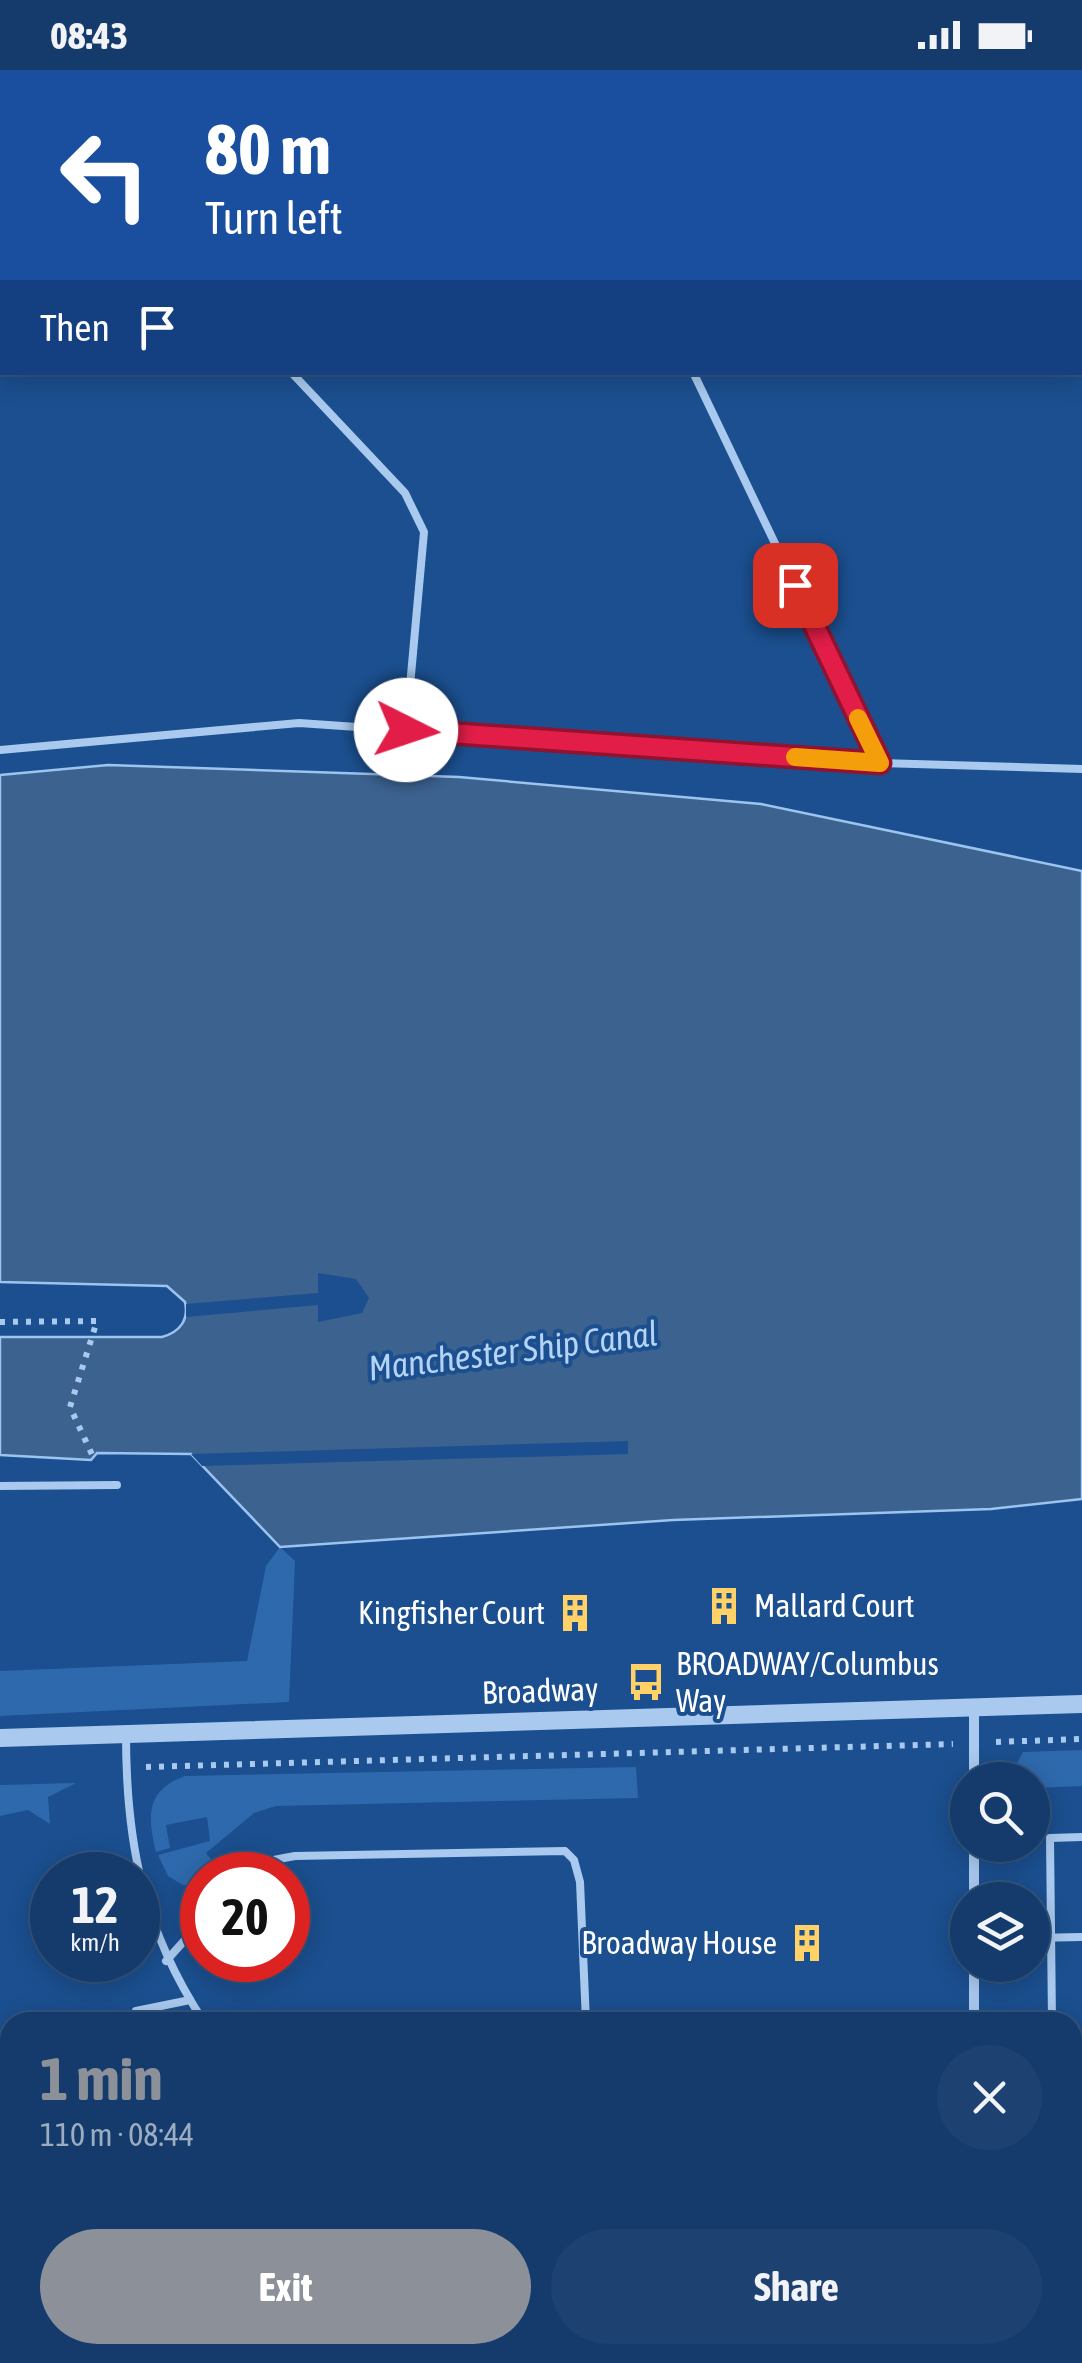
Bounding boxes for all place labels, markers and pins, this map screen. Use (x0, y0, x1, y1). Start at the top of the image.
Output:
pin (753, 543, 838, 628)
building icon: Mallard Court (703, 1585, 745, 1627)
place label: Mallard Court (754, 1587, 914, 1624)
building icon: Kingfisher Court (554, 1592, 596, 1634)
place label: Kingfisher Court (358, 1594, 545, 1631)
place label: BROADWAY/Columbus Way (676, 1645, 939, 1719)
bus stop icon: BROADWAY/Columbus Way (625, 1661, 667, 1703)
building icon: Broadway House (786, 1922, 828, 1964)
place label: Broadway House (581, 1924, 777, 1961)

